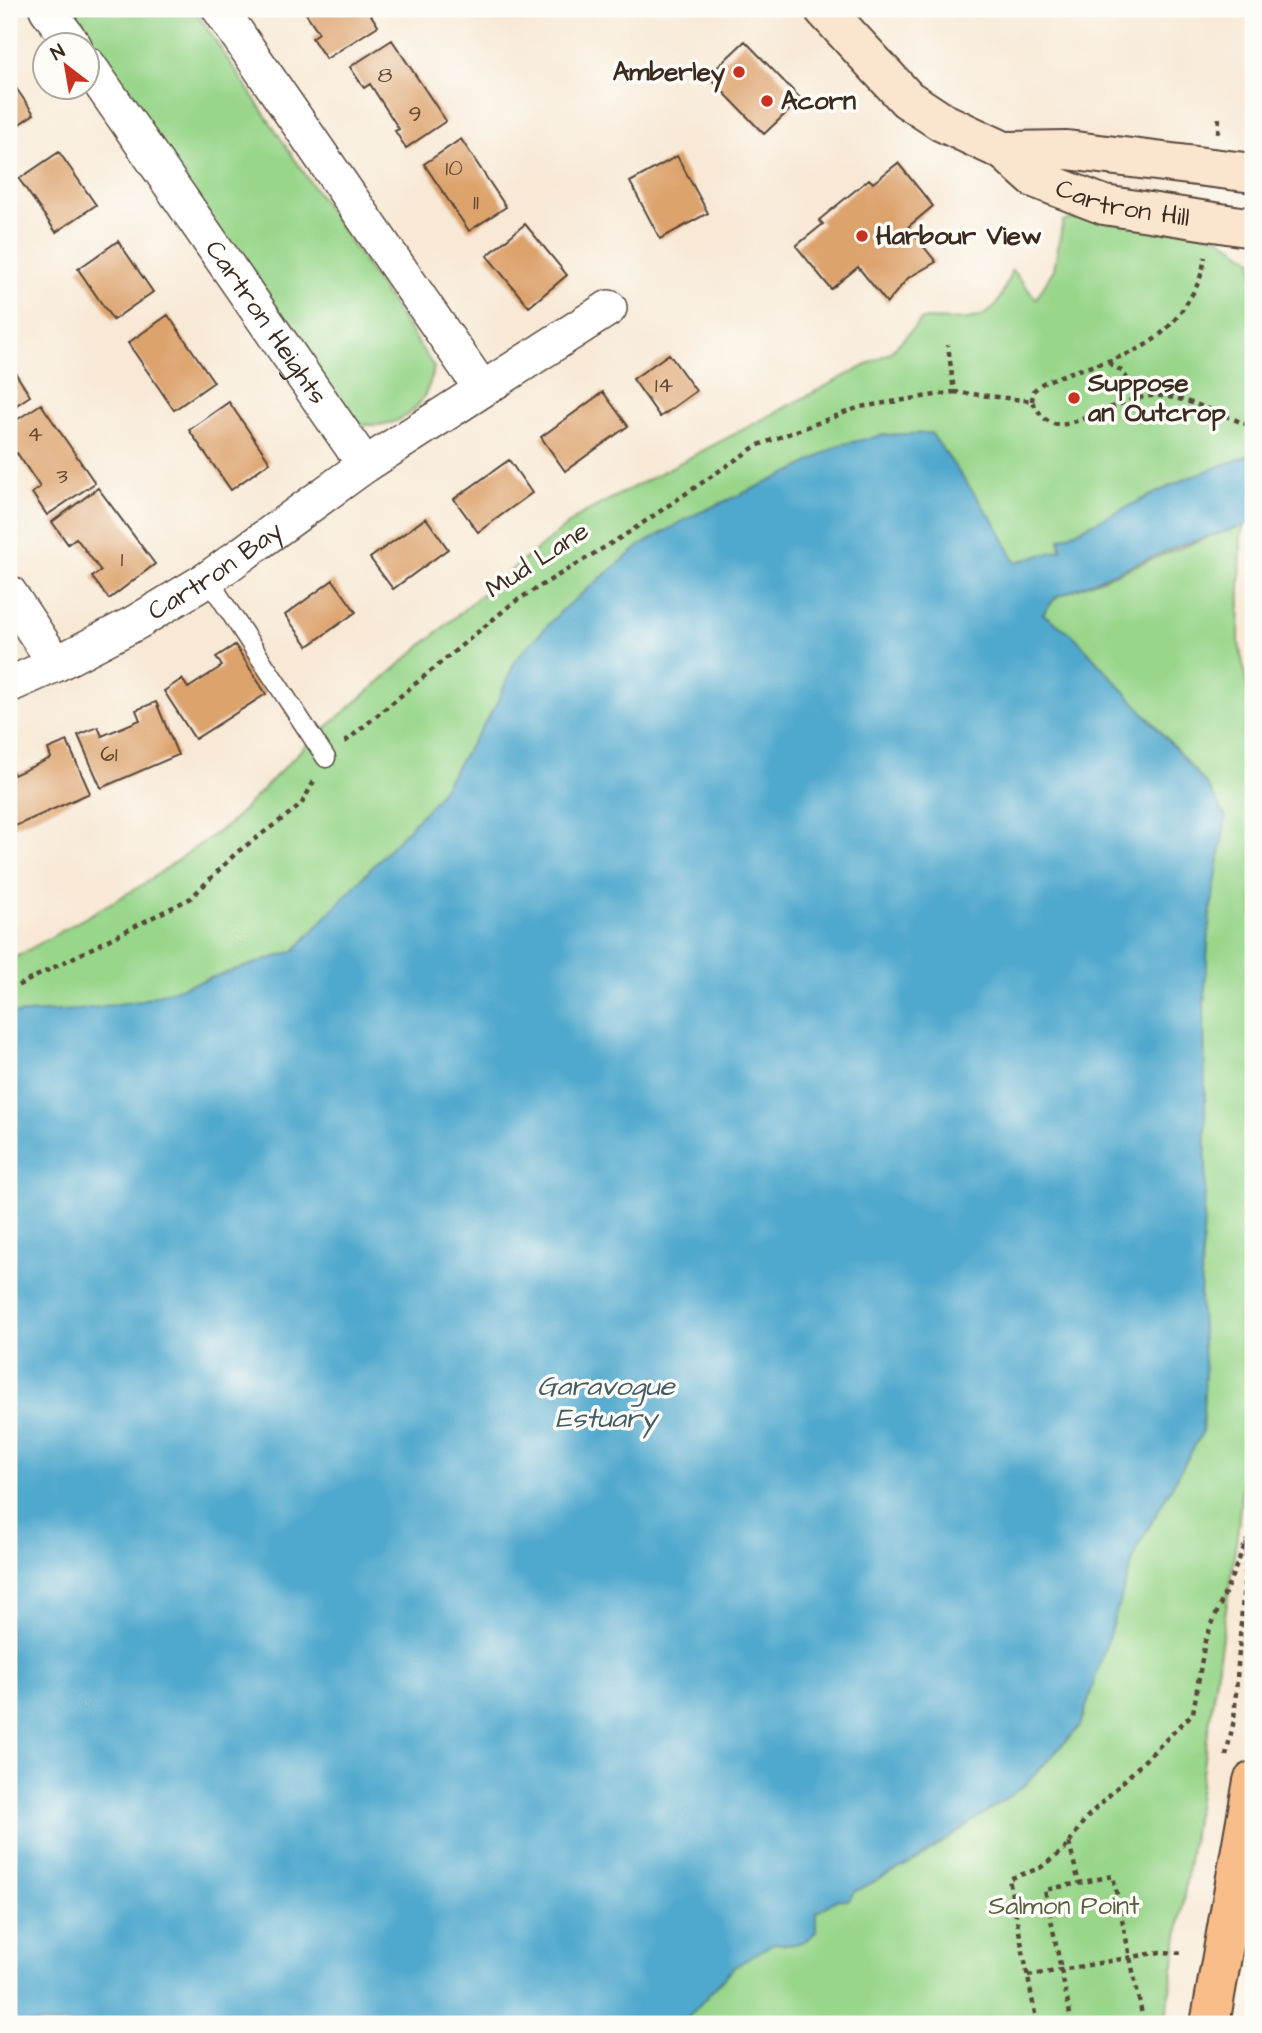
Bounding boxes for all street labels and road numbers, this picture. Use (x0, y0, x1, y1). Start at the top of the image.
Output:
street label: Cartron Hill (1050, 170, 1192, 236)
street label: Cartron Heights (197, 233, 336, 412)
street label: Cartron Bay (141, 513, 291, 629)
street label: Mud Lane (478, 513, 596, 607)

